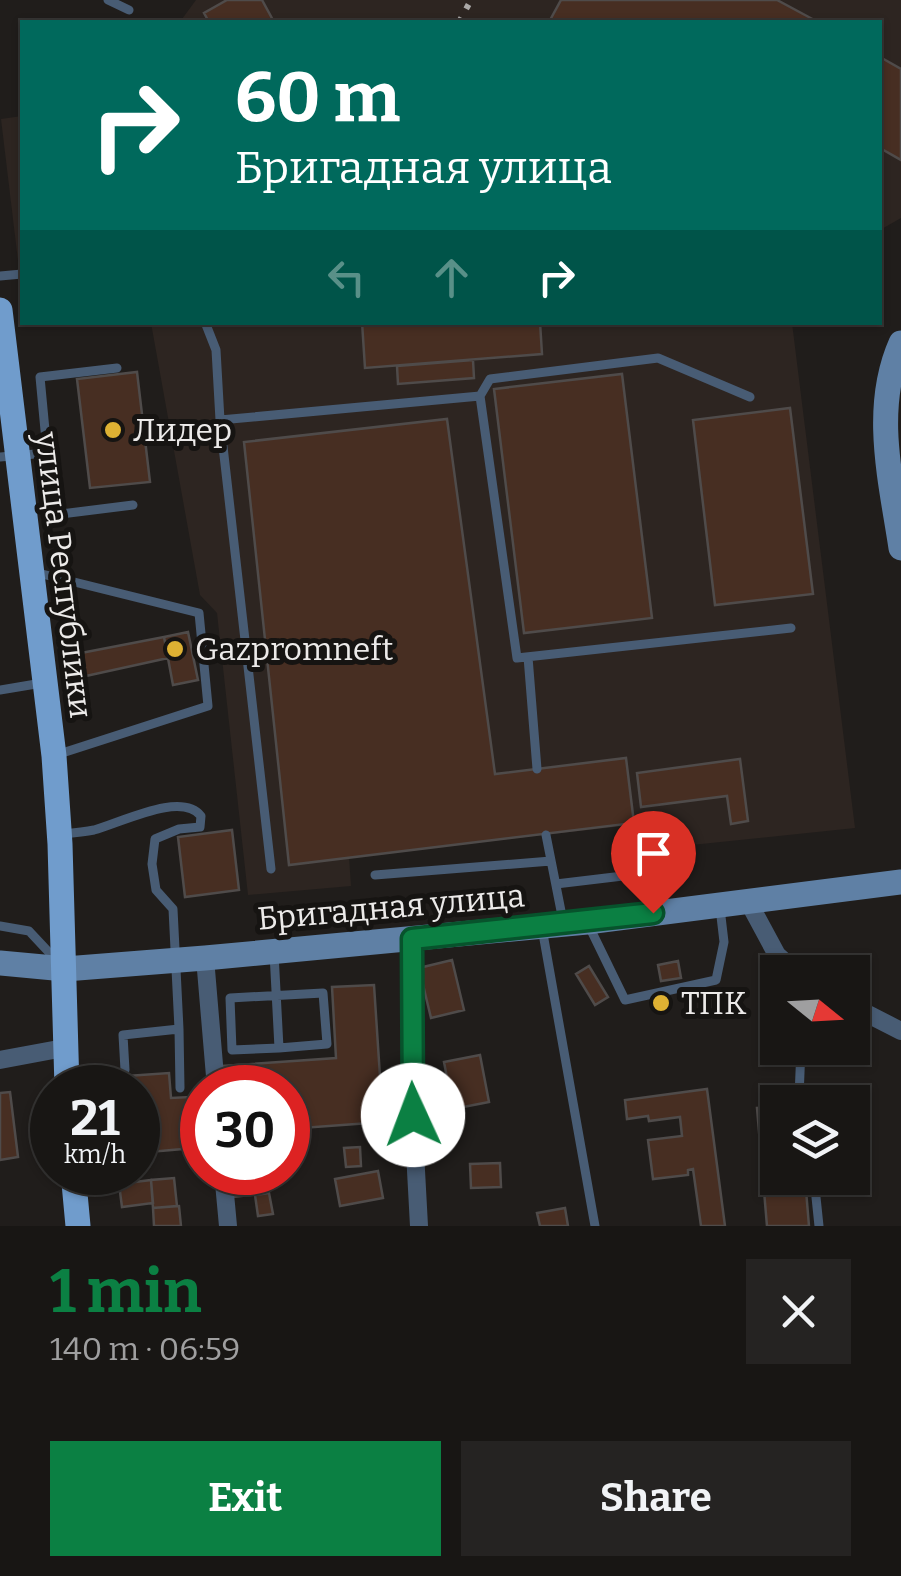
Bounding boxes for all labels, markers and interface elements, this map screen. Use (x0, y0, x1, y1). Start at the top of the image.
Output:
text: 60 m (235, 56, 400, 140)
icon: right (70, 60, 200, 190)
text: Бригадная улица (235, 141, 612, 195)
icon: left (319, 250, 374, 305)
icon: ahead (424, 250, 479, 305)
icon: right (529, 250, 584, 305)
place label: Лидер (133, 411, 232, 449)
marker: Лидер (102, 419, 124, 441)
street label: улица Республики (27, 429, 100, 720)
place label: Gazpromneft (195, 630, 394, 668)
marker: Gazpromneft (164, 638, 186, 660)
pin (611, 811, 696, 914)
icon: arrive (626, 826, 681, 881)
street label: Бригадная улица (256, 876, 526, 938)
north arrow (760, 955, 870, 1065)
map controls (760, 955, 870, 1195)
place label: ТПК (681, 984, 747, 1022)
marker: ТПК (650, 992, 672, 1014)
position arrow (361, 1063, 465, 1167)
speed limit sign: 30 (180, 1065, 310, 1195)
button: layers (760, 1085, 870, 1195)
text: 21 (70, 1088, 120, 1148)
text: km/h (64, 1140, 126, 1170)
text: 1 min (50, 1256, 202, 1328)
button: close (746, 1259, 851, 1364)
text: 140 m · 06:59 (50, 1330, 240, 1368)
button: Exit (50, 1441, 441, 1556)
button: Share (461, 1441, 851, 1556)

